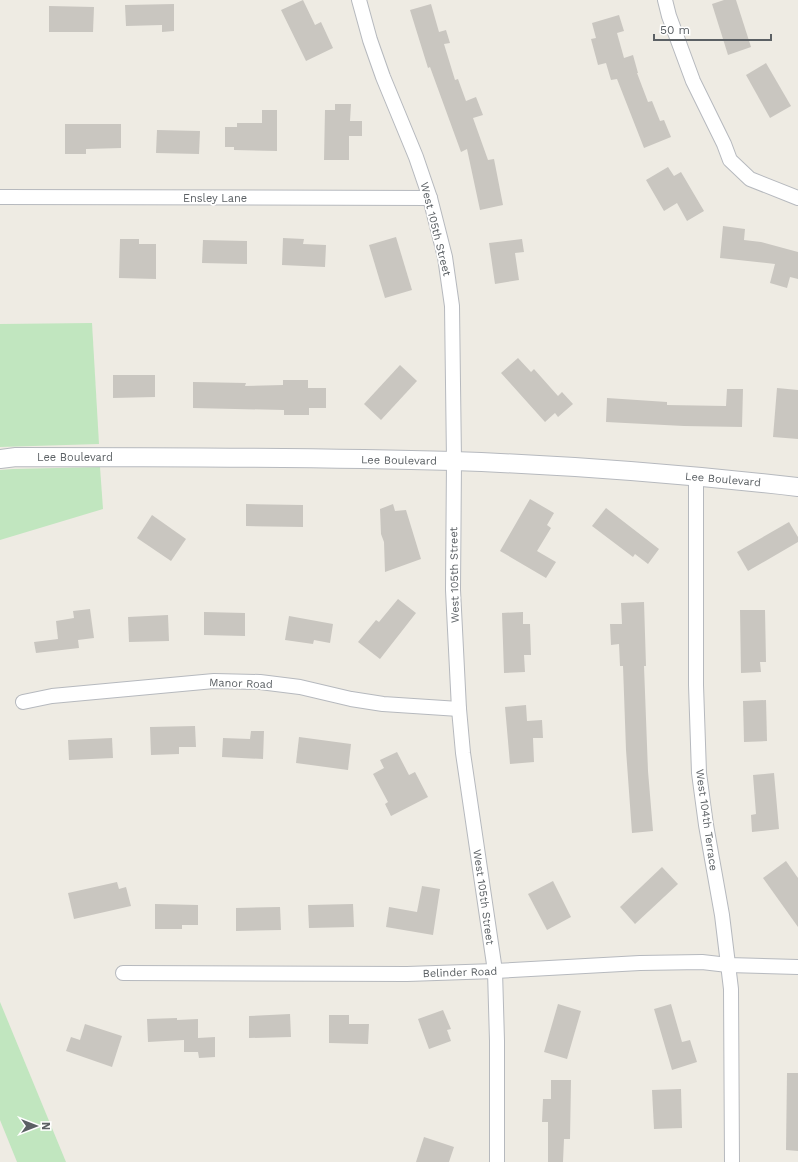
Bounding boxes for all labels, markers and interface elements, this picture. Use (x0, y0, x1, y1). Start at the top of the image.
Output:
scale bar (654, 16, 771, 42)
text: 50 m (660, 23, 690, 37)
street label: West 105th Street (418, 181, 454, 278)
street label: Ensley Lane (183, 192, 247, 205)
street label: Lee Boulevard (37, 451, 113, 464)
street label: Lee Boulevard (361, 453, 437, 468)
street label: Lee Boulevard (685, 470, 761, 489)
street label: West 105th Street (447, 526, 462, 623)
street label: Manor Road (209, 676, 273, 691)
street label: West 104th Terrace (693, 768, 720, 872)
street label: West 105th Street (470, 848, 497, 946)
street label: Belinder Road (422, 965, 498, 980)
north arrow (16, 1106, 56, 1146)
text: N (39, 1122, 52, 1130)

